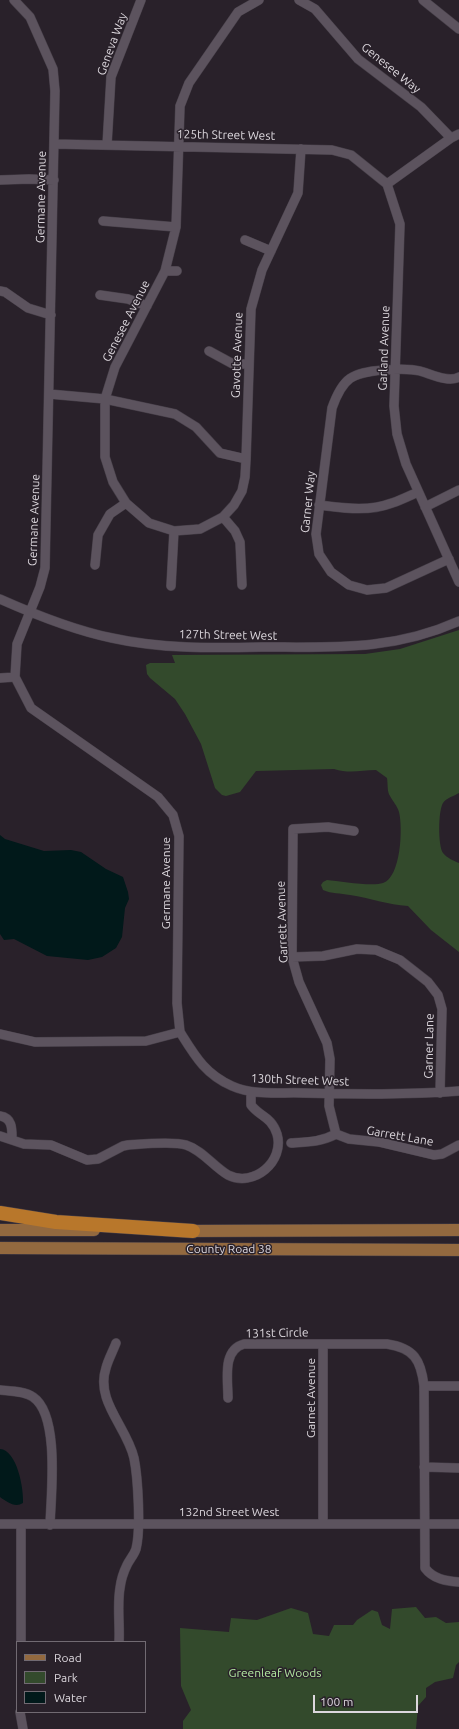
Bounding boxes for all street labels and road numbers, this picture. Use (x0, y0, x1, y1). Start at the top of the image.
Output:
street label: Geneva Way (94, 11, 130, 77)
street label: Genesee Way (358, 40, 424, 96)
street label: 125th Street West (177, 127, 275, 143)
street label: Germane Avenue (33, 151, 49, 243)
street label: Genesee Avenue (99, 278, 153, 364)
street label: Garland Avenue (375, 305, 393, 391)
street label: Gavotte Avenue (228, 312, 246, 398)
street label: Garner Way (298, 470, 318, 534)
street label: Germane Avenue (25, 474, 43, 566)
street label: 127th Street West (179, 627, 277, 643)
street label: Germane Avenue (159, 837, 173, 929)
street label: Garrett Avenue (273, 881, 291, 963)
street label: Garner Lane (421, 1013, 437, 1079)
street label: 130th Street West (251, 1071, 349, 1089)
street label: Garrett Lane (365, 1123, 435, 1149)
street label: County Road 38 (186, 1242, 272, 1256)
street label: 131st Circle (245, 1325, 309, 1341)
street label: Garnet Avenue (304, 1358, 318, 1438)
street label: 132nd Street West (179, 1505, 279, 1519)

